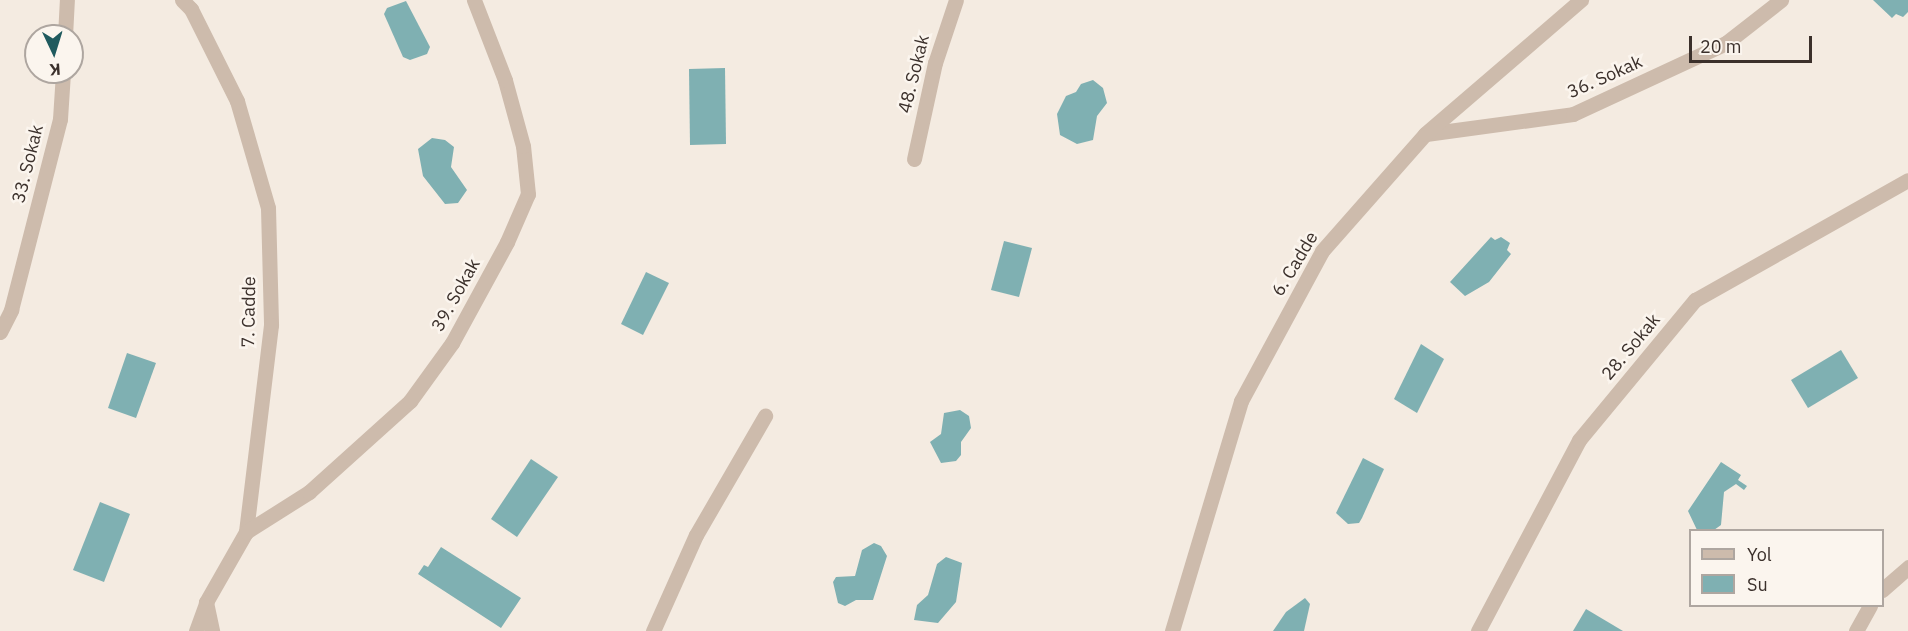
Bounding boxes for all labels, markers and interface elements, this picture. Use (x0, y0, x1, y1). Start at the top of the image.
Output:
north arrow (24, 24, 84, 84)
scale bar (1692, 24, 1815, 62)
street label: 48. Sokak (894, 33, 934, 115)
text: 20 m (1700, 35, 1742, 58)
street label: 36. Sokak (1564, 51, 1646, 103)
text: K (49, 60, 61, 80)
street label: 33. Sokak (8, 123, 48, 205)
street label: 6. Cadde (1267, 228, 1323, 300)
street label: 39. Sokak (427, 255, 485, 335)
street label: 7. Cadde (238, 276, 260, 348)
street label: 28. Sokak (1597, 310, 1665, 384)
legend (1689, 529, 1884, 607)
text: Yol (1747, 543, 1772, 566)
text: Su (1747, 573, 1768, 596)

